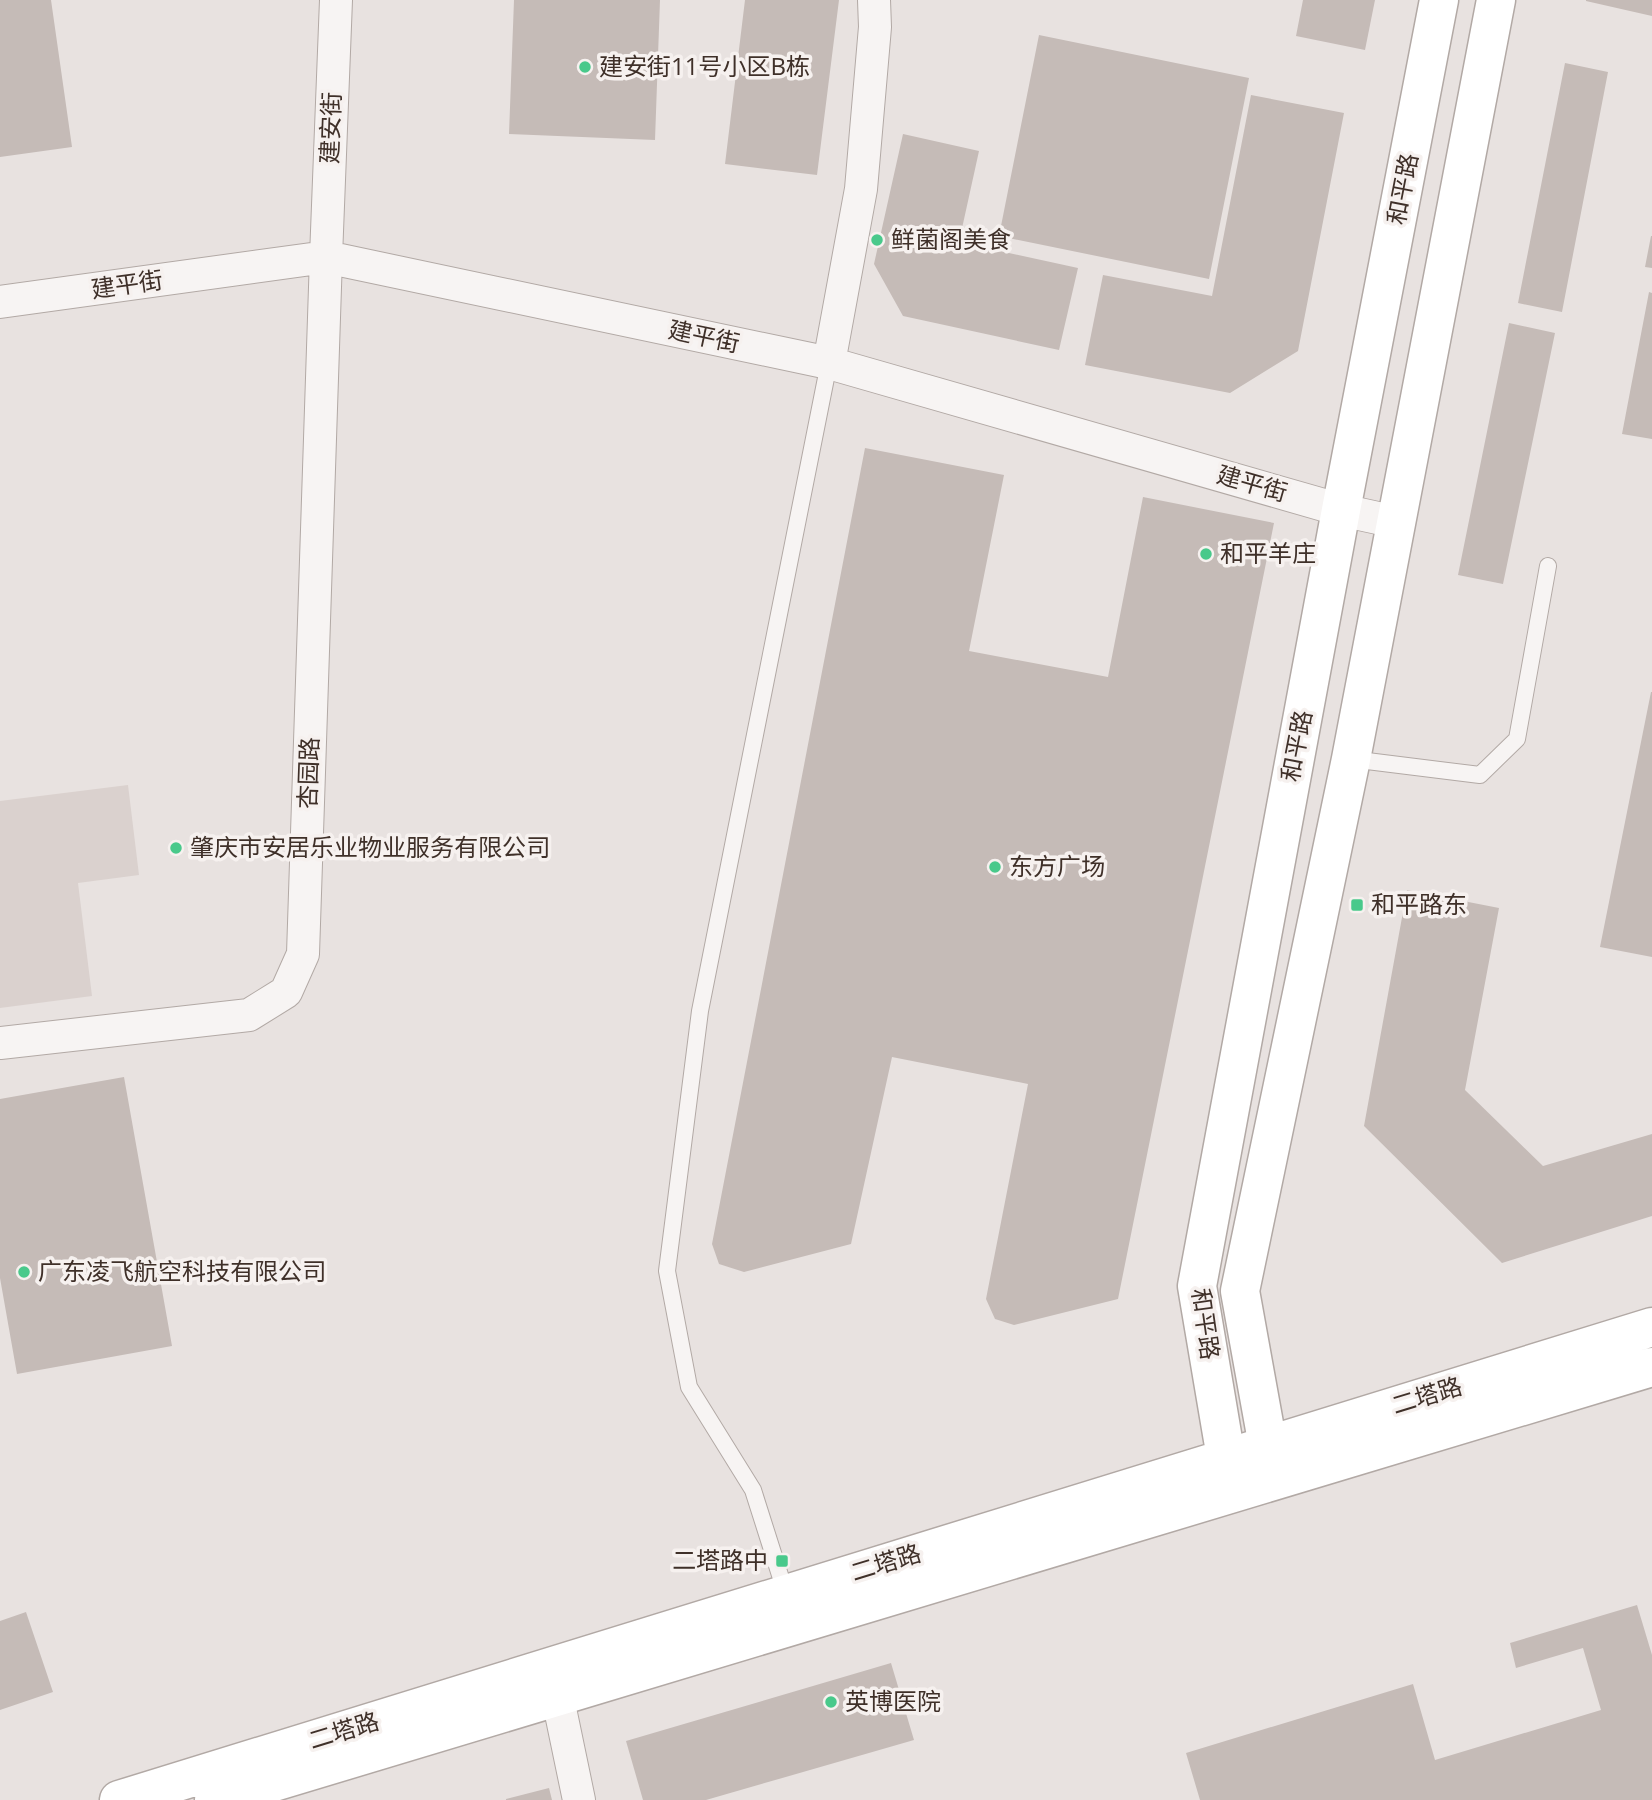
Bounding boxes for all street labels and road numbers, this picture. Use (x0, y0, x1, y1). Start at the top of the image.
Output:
street label: 建安街 (312, 91, 347, 165)
street label: 和平路 (1378, 150, 1425, 227)
street label: 建平街 (89, 262, 165, 305)
street label: 建平街 (666, 312, 743, 359)
street label: 建平街 (1213, 457, 1292, 508)
street label: 和平路 (1272, 707, 1319, 784)
street label: 杏园路 (290, 736, 325, 810)
street label: 和平路 (1185, 1286, 1228, 1362)
street label: 二塔路 (1387, 1368, 1466, 1421)
street label: 二塔路 (846, 1535, 925, 1588)
street label: 二塔路 (304, 1703, 383, 1756)

